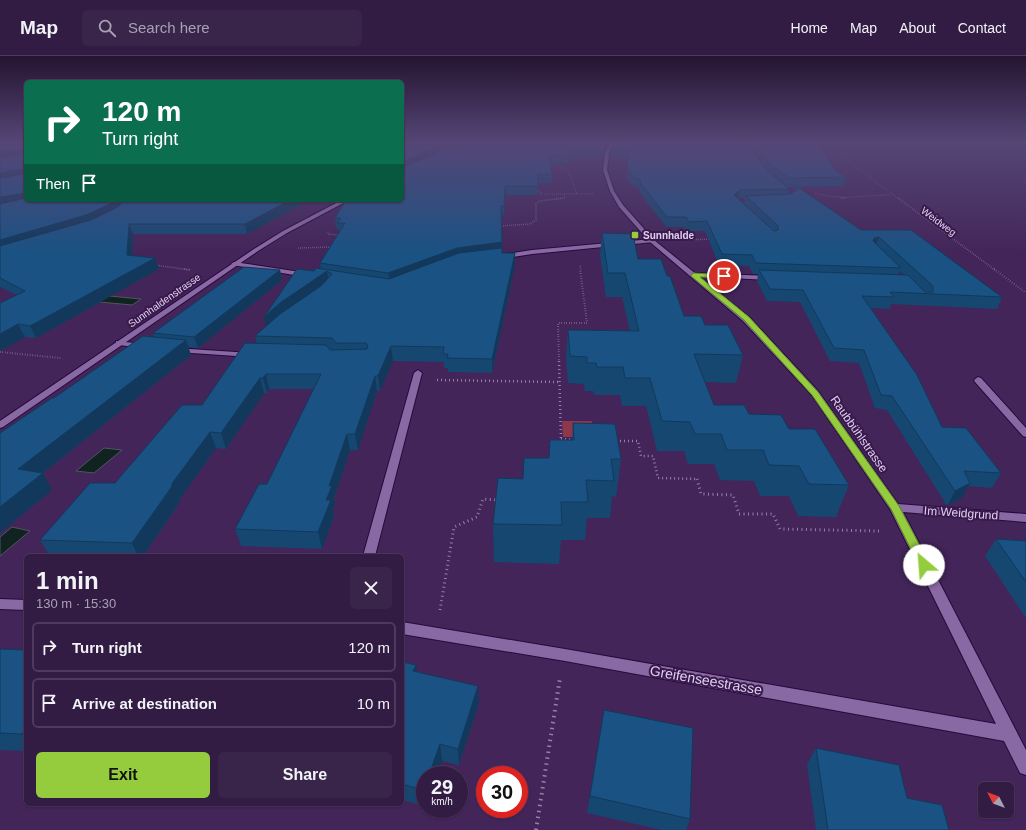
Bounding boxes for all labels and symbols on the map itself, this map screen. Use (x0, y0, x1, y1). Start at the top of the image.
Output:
street label: Weidweg (919, 205, 958, 238)
marker: Sunnhalde (630, 230, 640, 240)
place label: Sunnhalde (643, 230, 695, 241)
pin (707, 259, 741, 293)
street label: Sunnhaldenstrasse (126, 271, 203, 329)
street label: Raubbühlstrasse (827, 393, 891, 475)
street label: Im Weidgrund (923, 503, 999, 523)
position arrow (903, 544, 945, 586)
street label: Greifenseestrasse (649, 662, 764, 698)
speed limit sign: 30 (476, 766, 528, 818)
north arrow (978, 782, 1014, 818)

